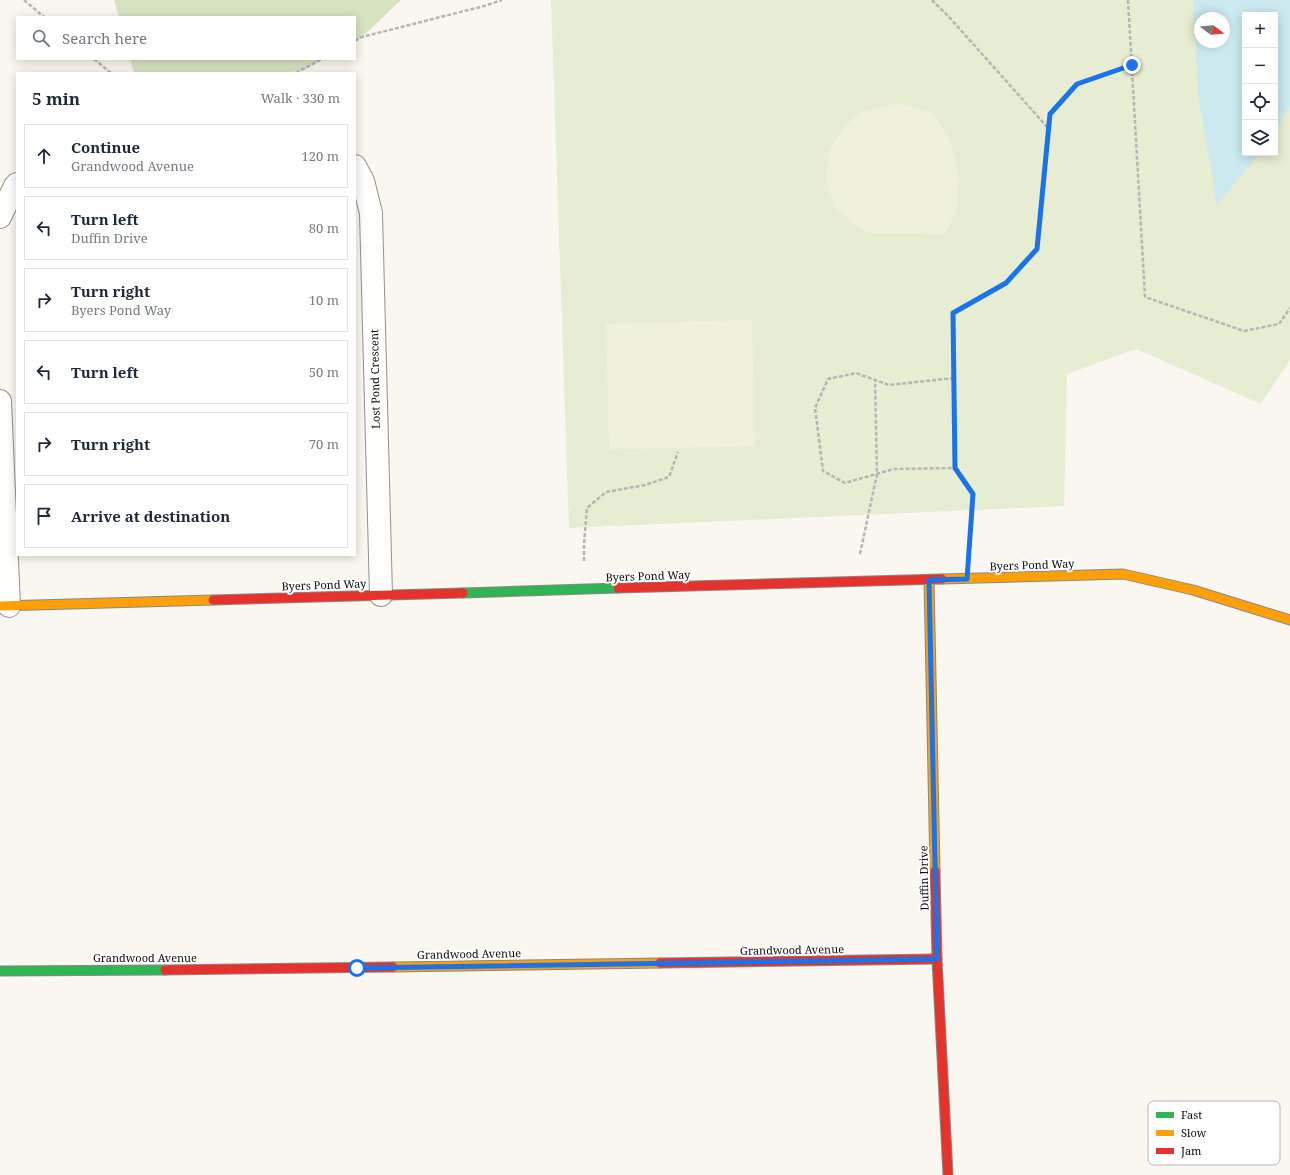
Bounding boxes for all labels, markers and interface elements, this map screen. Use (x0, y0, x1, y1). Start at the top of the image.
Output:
north arrow (1194, 12, 1230, 48)
map controls (1242, 12, 1278, 156)
button: + (1242, 12, 1278, 48)
search box (16, 16, 356, 60)
icon: search (30, 27, 52, 49)
text: Search here (62, 28, 147, 48)
button: − (1242, 48, 1278, 84)
route end (1123, 56, 1141, 74)
button: locate (1242, 84, 1278, 120)
text: 5 min (32, 87, 80, 110)
text: Walk · 330 m (261, 89, 340, 107)
button: layers (1242, 120, 1278, 156)
text: Continue (71, 137, 140, 157)
icon: ahead (33, 145, 55, 167)
text: 120 m (302, 147, 339, 165)
text: Grandwood Avenue (71, 157, 194, 175)
text: Turn left (71, 209, 139, 229)
icon: left (33, 217, 55, 239)
text: 80 m (309, 219, 339, 237)
text: Duffin Drive (71, 229, 148, 247)
text: Turn right (71, 281, 150, 301)
icon: right (33, 289, 55, 311)
text: 10 m (309, 291, 339, 309)
text: Byers Pond Way (71, 301, 171, 319)
street label: Lost Pond Crescent (366, 329, 383, 429)
icon: left (33, 361, 55, 383)
text: Turn left (71, 362, 139, 382)
text: 50 m (309, 363, 339, 381)
icon: right (33, 433, 55, 455)
text: Turn right (71, 434, 150, 454)
text: 70 m (309, 435, 339, 453)
icon: arrive (33, 505, 55, 527)
text: Arrive at destination (71, 506, 230, 526)
street label: Byers Pond Way (989, 555, 1075, 573)
street label: Byers Pond Way (605, 566, 691, 584)
street label: Byers Pond Way (281, 575, 367, 593)
street label: Duffin Drive (915, 845, 932, 911)
street label: Grandwood Avenue (740, 941, 844, 958)
street label: Grandwood Avenue (417, 945, 521, 962)
street label: Grandwood Avenue (93, 950, 197, 965)
route start (348, 959, 366, 977)
legend (1148, 1101, 1280, 1165)
text: Fast (1181, 1107, 1202, 1122)
text: Slow (1181, 1125, 1207, 1140)
text: Jam (1180, 1143, 1202, 1158)

